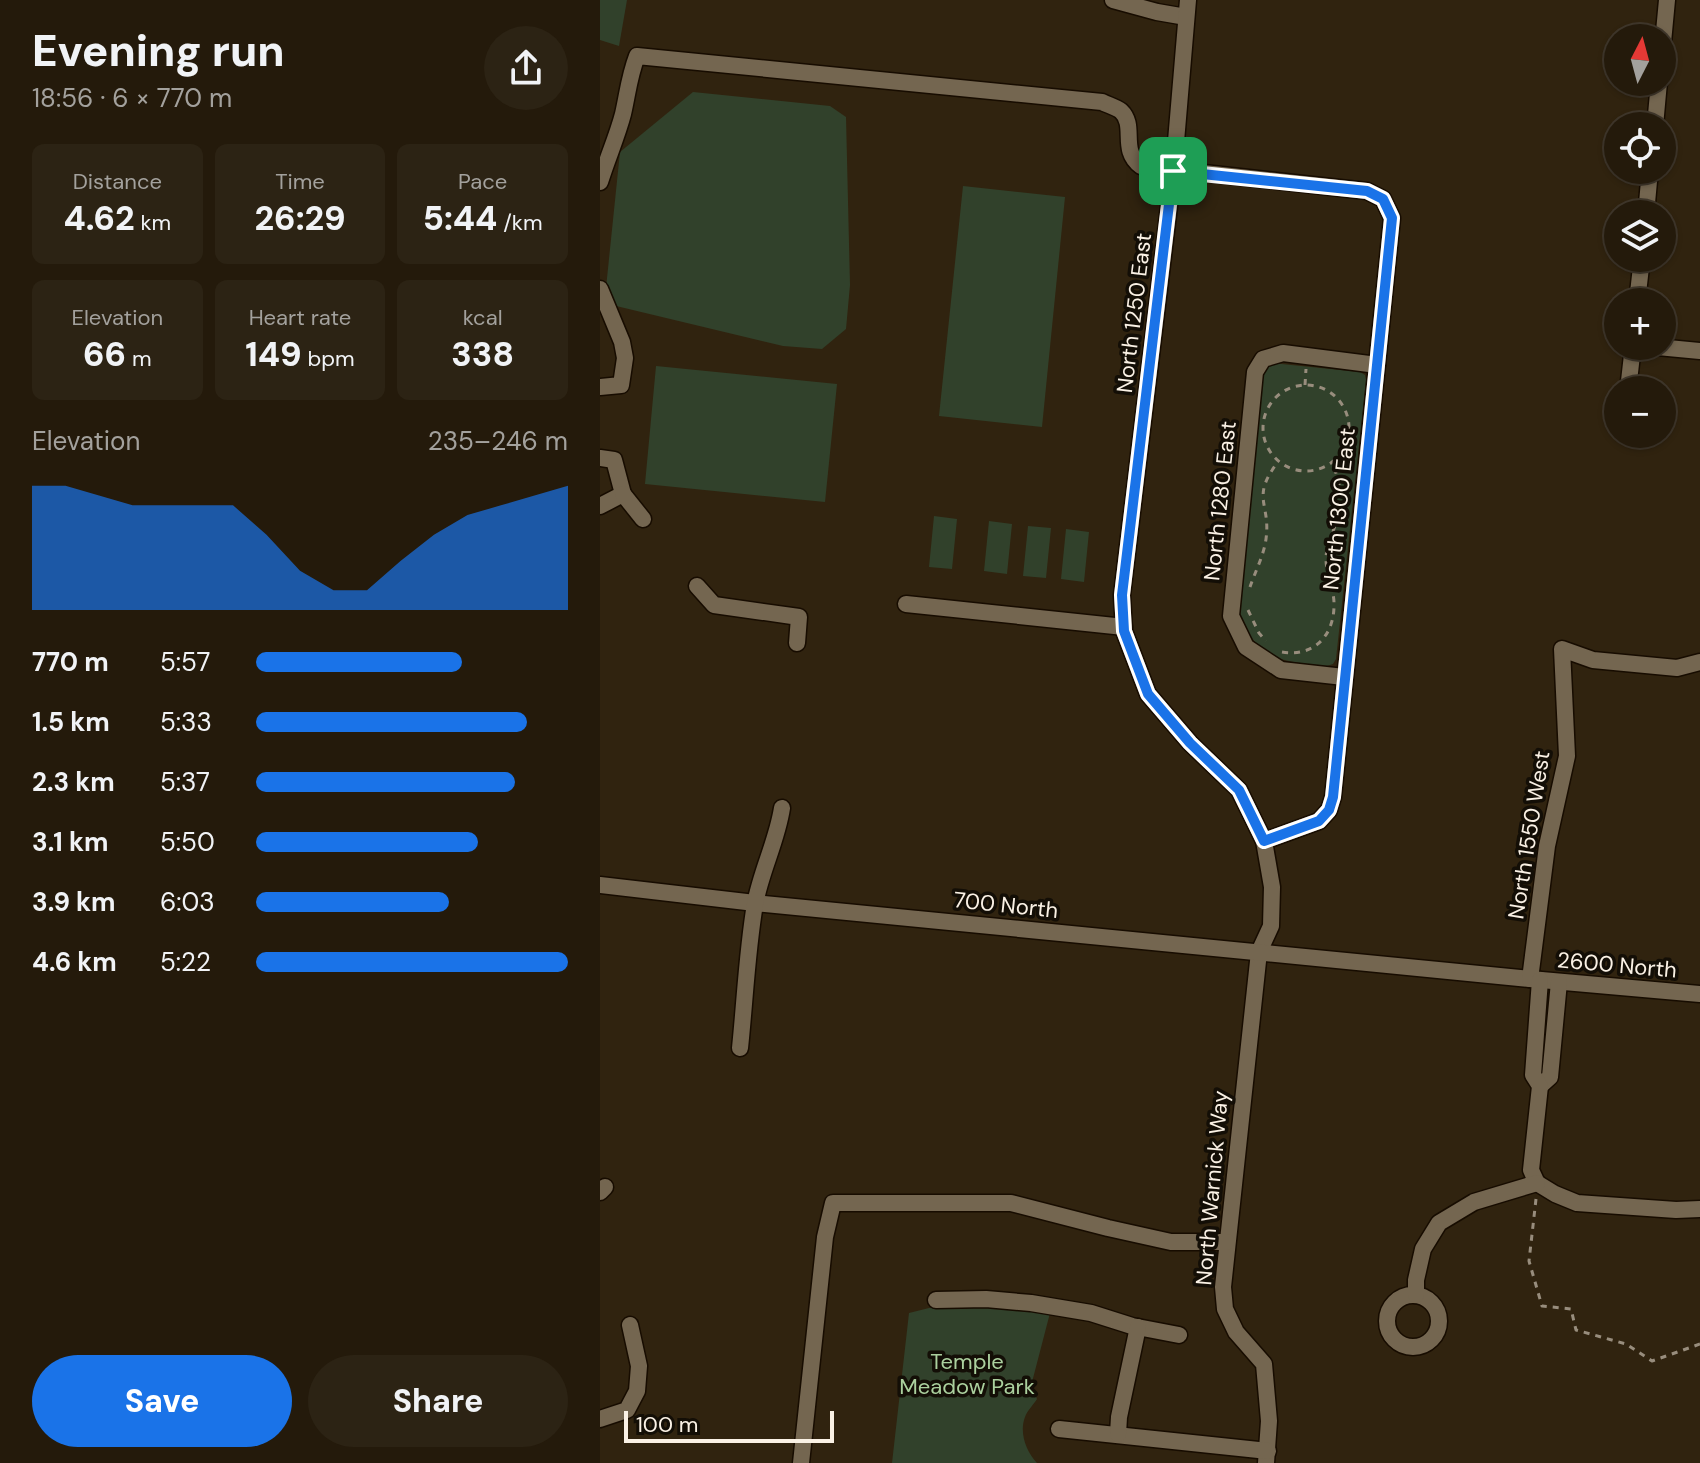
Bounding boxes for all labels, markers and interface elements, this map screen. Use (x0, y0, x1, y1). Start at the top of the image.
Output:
text: Evening run (32, 22, 285, 80)
north arrow (1604, 24, 1676, 96)
map controls (1604, 24, 1676, 448)
button: share (484, 26, 568, 110)
text: 18:56 · 6 × 770 m (32, 81, 232, 115)
button: locate (1604, 112, 1676, 184)
pin (1139, 137, 1207, 205)
icon: arrive (1151, 149, 1195, 193)
text: Distance (73, 167, 162, 196)
text: Time (275, 167, 325, 196)
text: Pace (458, 167, 507, 196)
text: 4.62 (64, 196, 135, 241)
text: 26:29 (254, 196, 346, 241)
text: 5:44 (423, 196, 497, 241)
button: layers (1604, 200, 1676, 272)
text: km (135, 208, 171, 237)
text: /km (497, 208, 543, 237)
street label: North 1250 East (1110, 231, 1158, 395)
button: + (1604, 288, 1676, 360)
text: Elevation (71, 303, 163, 332)
text: Heart rate (249, 303, 351, 332)
text: kcal (463, 303, 503, 332)
text: 66 (83, 332, 126, 377)
text: 149 (245, 332, 302, 377)
text: 338 (451, 332, 514, 377)
text: m (126, 344, 152, 373)
text: bpm (302, 344, 355, 373)
button: − (1604, 376, 1676, 448)
street label: North 1280 East (1197, 420, 1243, 582)
text: Elevation (32, 424, 140, 458)
text: 235–246 m (428, 424, 568, 458)
street label: North 1300 East (1316, 426, 1362, 592)
text: 770 m (32, 645, 109, 679)
text: 5:57 (160, 645, 210, 679)
text: 1.5 km (32, 705, 110, 739)
text: 5:33 (160, 705, 212, 739)
street label: North 1550 West (1501, 749, 1557, 921)
text: 2.3 km (32, 765, 115, 799)
text: 5:37 (160, 765, 210, 799)
text: 3.1 km (32, 825, 108, 859)
text: 5:50 (160, 825, 215, 859)
text: 3.9 km (32, 885, 116, 919)
text: 6:03 (160, 885, 215, 919)
street label: 700 North (952, 885, 1060, 925)
text: 4.6 km (32, 945, 117, 979)
text: 5:22 (160, 945, 211, 979)
street label: 2600 North (1556, 945, 1678, 985)
street label: North Warnick Way (1189, 1089, 1235, 1287)
park label: Temple Meadow Park (899, 1347, 1035, 1401)
button: Save (32, 1355, 292, 1447)
button: Share (308, 1355, 568, 1447)
scale bar (624, 1407, 834, 1443)
text: 100 m (636, 1410, 698, 1439)

